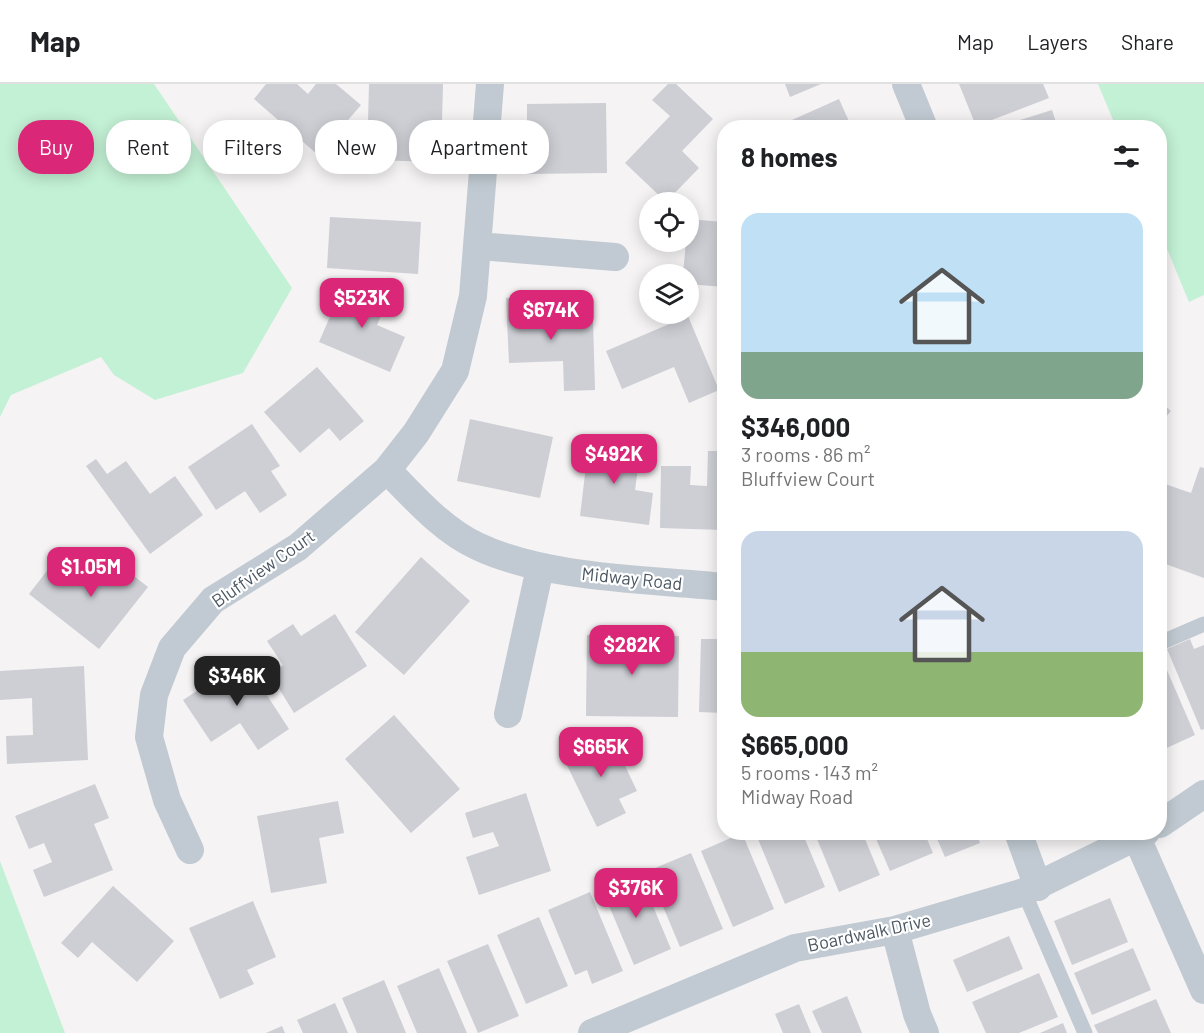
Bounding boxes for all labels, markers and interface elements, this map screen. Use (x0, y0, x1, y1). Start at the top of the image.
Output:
text: Map (30, 24, 81, 58)
text: Map (957, 29, 994, 54)
text: Layers (1027, 29, 1088, 54)
text: Share (1121, 29, 1174, 54)
chip: Buy (18, 120, 94, 174)
chip: Rent (106, 120, 191, 174)
chip: Filters (203, 120, 303, 174)
chip: New (315, 120, 397, 174)
chip: Apartment (409, 120, 549, 174)
icon: filters (1110, 140, 1143, 173)
text: 8 homes (741, 141, 838, 172)
map controls (639, 192, 699, 324)
button: locate (639, 192, 699, 252)
icon: home (888, 252, 996, 360)
button: layers (639, 264, 699, 324)
pin: $523K (320, 278, 404, 329)
text: $523K (334, 285, 390, 309)
pin: $674K (509, 290, 593, 341)
text: $674K (523, 297, 579, 321)
text: $346,000 (741, 411, 850, 442)
pin: $492K (572, 434, 656, 485)
text: $492K (585, 441, 643, 465)
text: 3 rooms · 86 m² (741, 442, 870, 466)
text: Bluffview Court (741, 466, 875, 490)
street label: Bluffview Court (207, 524, 319, 612)
pin: $1.05M (42, 547, 140, 598)
text: $1.05M (61, 554, 121, 578)
street label: Midway Road (581, 562, 683, 594)
icon: home (888, 570, 996, 678)
pin: $282K (590, 625, 674, 676)
text: $282K (603, 632, 661, 656)
pin: $346K (195, 656, 279, 707)
text: $346K (208, 663, 266, 687)
pin: $665K (559, 727, 643, 778)
text: $665,000 (741, 729, 848, 760)
text: $665K (573, 734, 629, 758)
text: 5 rooms · 143 m² (741, 760, 878, 784)
text: Midway Road (741, 784, 853, 808)
pin: $376K (594, 868, 678, 919)
text: $376K (608, 875, 664, 899)
street label: Boardwalk Drive (805, 908, 933, 956)

